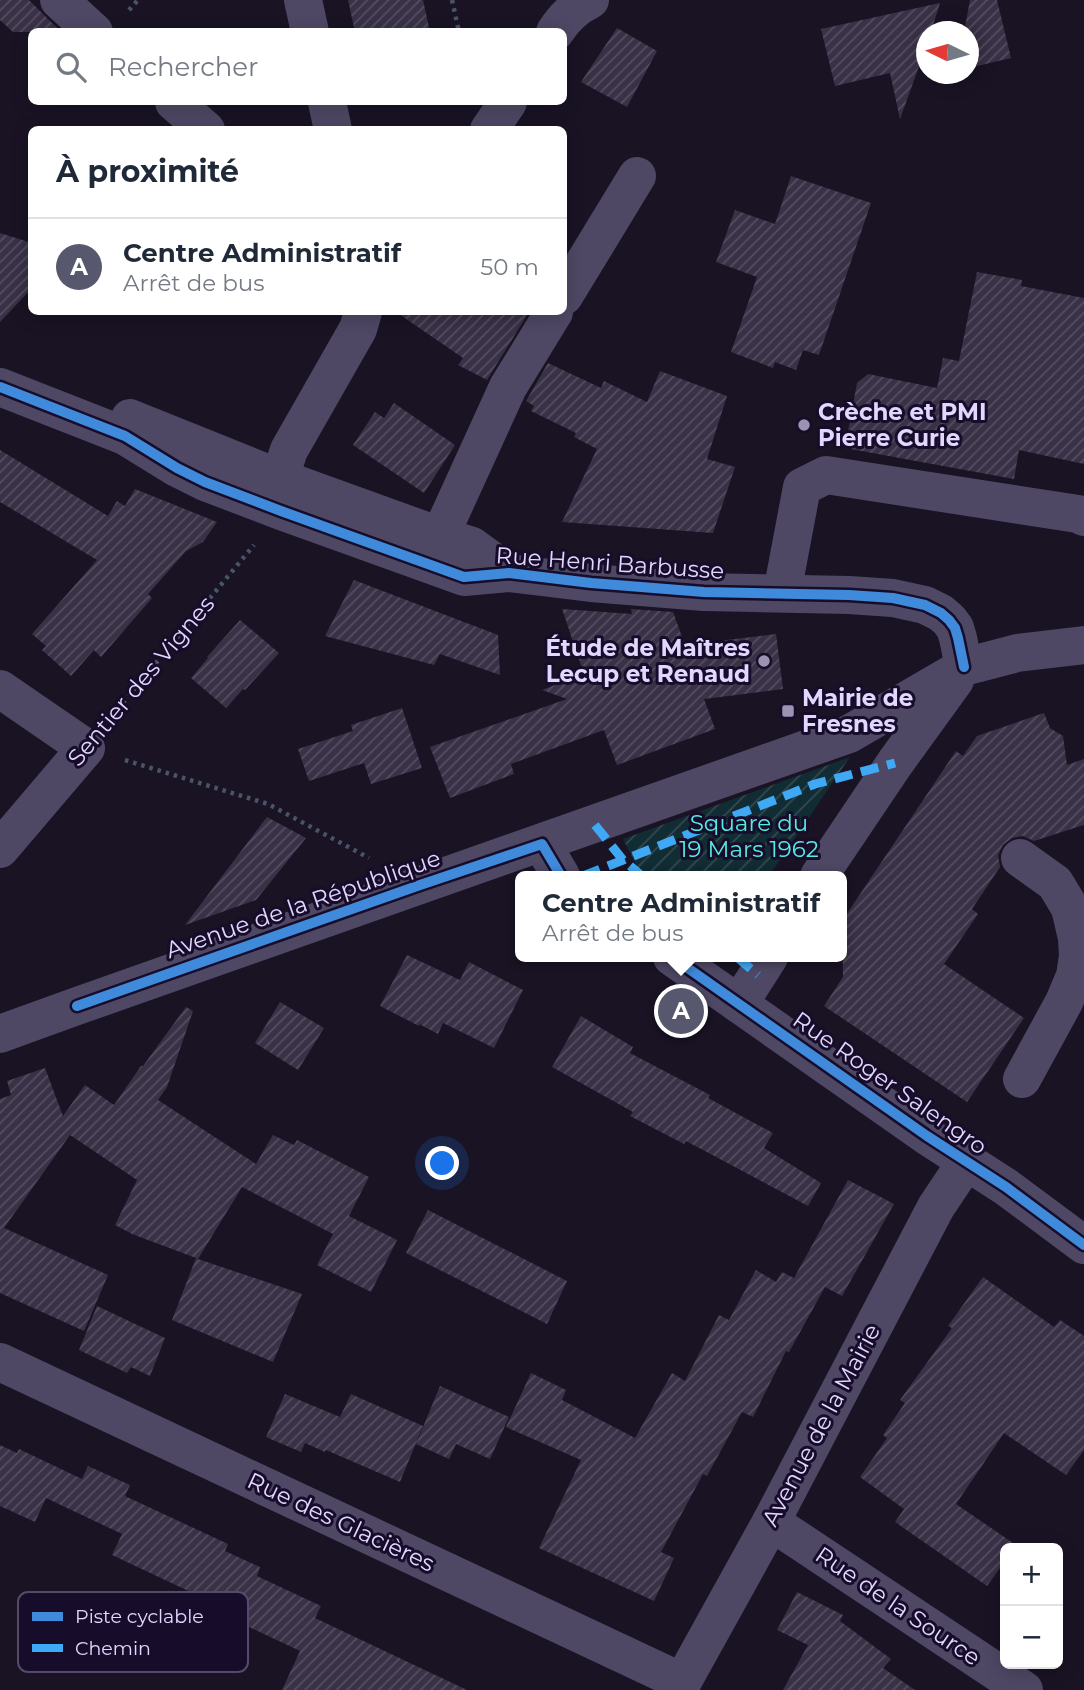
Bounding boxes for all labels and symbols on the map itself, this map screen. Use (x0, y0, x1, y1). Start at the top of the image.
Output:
north arrow (916, 21, 979, 84)
place label: Crèche et PMI Pierre Curie (818, 398, 987, 452)
marker: Crèche et PMI Pierre Curie (796, 417, 812, 433)
street label: Rue Henri Barbusse (495, 541, 725, 585)
street label: Sentier des Vignes (62, 590, 220, 772)
place label: Étude de Maîtres Lecup et Renaud (546, 634, 750, 688)
marker: Étude de Maîtres Lecup et Renaud (756, 653, 772, 669)
place label: Mairie de Fresnes (802, 684, 913, 738)
marker: Mairie de Fresnes (780, 703, 796, 719)
park label: Square du 19 Mars 1962 (679, 809, 819, 863)
street label: Avenue de la République (162, 844, 444, 964)
pin: A (658, 985, 704, 1037)
street label: Rue Roger Salengro (788, 1005, 992, 1161)
your location (425, 1146, 459, 1180)
street label: Avenue de la Mairie (756, 1319, 886, 1531)
street label: Rue des Glacières (243, 1466, 439, 1578)
street label: Rue de la Source (810, 1540, 986, 1672)
legend (18, 1592, 248, 1672)
text: Piste cyclable (75, 1605, 204, 1628)
text: Chemin (75, 1637, 151, 1660)

